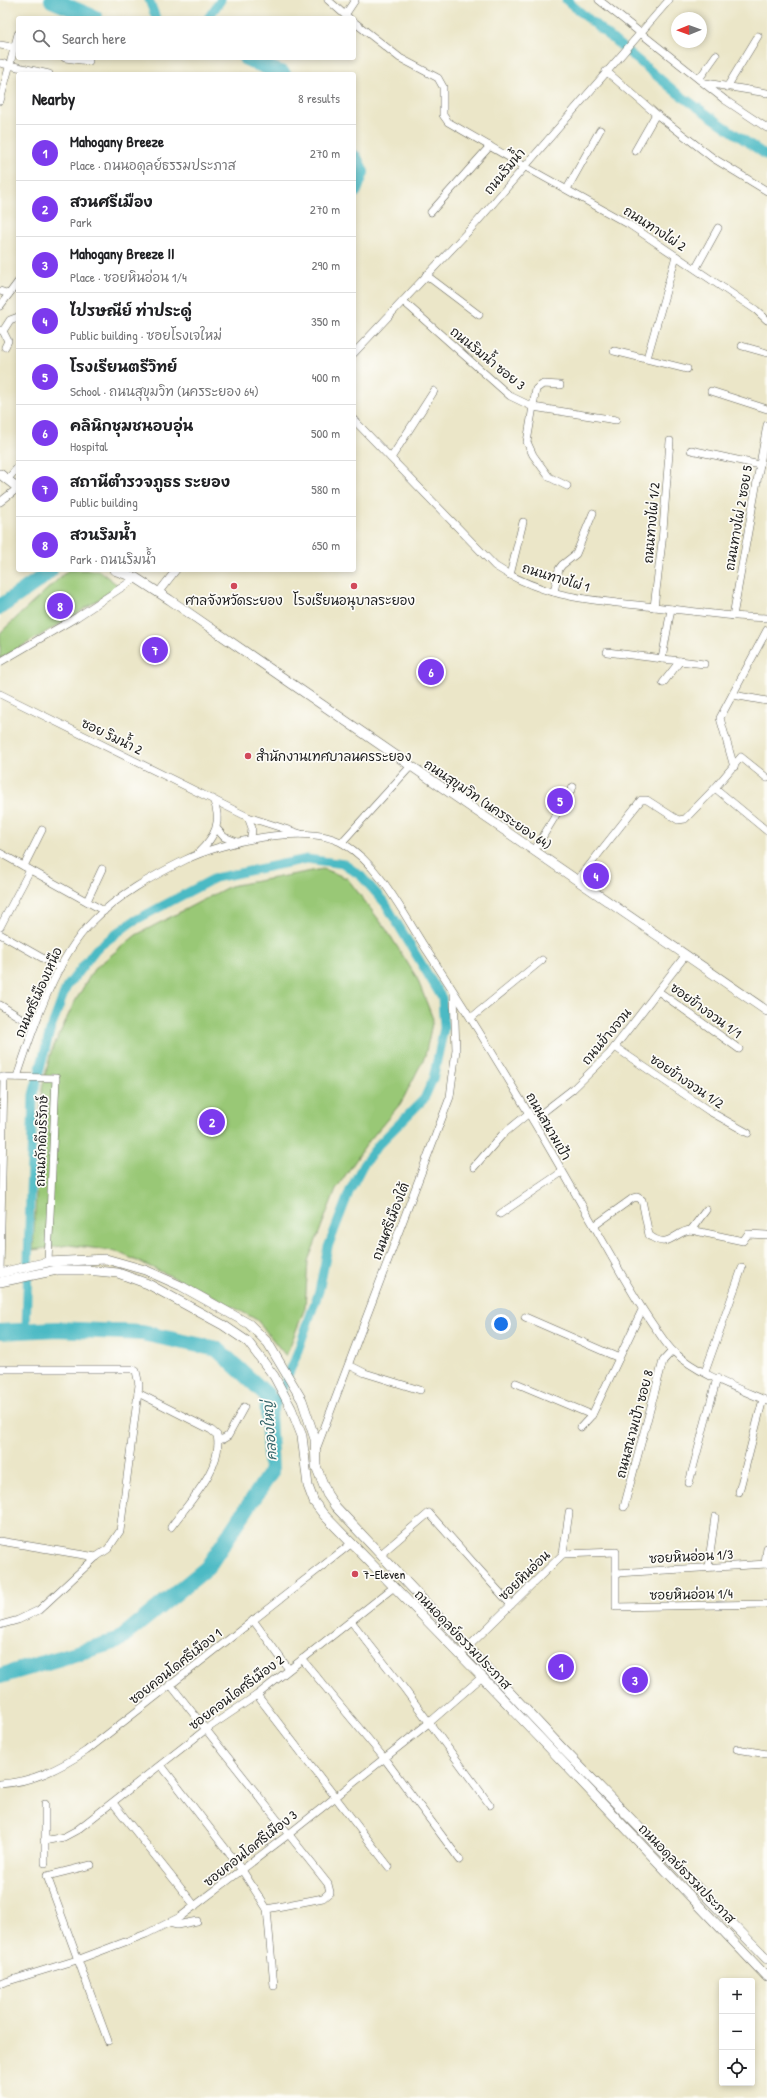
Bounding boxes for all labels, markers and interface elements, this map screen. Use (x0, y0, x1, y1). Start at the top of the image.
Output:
north arrow (671, 12, 707, 48)
search box (16, 16, 356, 60)
icon: search (30, 27, 52, 49)
text: Search here (62, 28, 126, 49)
text: Nearby (32, 87, 75, 110)
text: 8 results (298, 89, 340, 107)
text: Mahogany Breeze (70, 131, 164, 152)
street label: ถนนริมน้ำ (477, 142, 529, 198)
text: 1 (43, 144, 47, 162)
text: 270 m (310, 144, 340, 162)
text: Place · ถนนอดุลย์ธรรมประภาส (70, 156, 235, 174)
text: สวนศรีเมือง (70, 191, 153, 212)
text: 2 (42, 200, 48, 218)
text: 270 m (310, 200, 340, 218)
street label: ถนนทางไผ่ 2 (620, 201, 690, 255)
text: Park (70, 213, 92, 231)
text: Mahogany Breeze II (70, 243, 175, 264)
text: 3 (42, 256, 48, 274)
text: 290 m (311, 256, 340, 274)
text: Place · ซอยหินอ่อน 1/4 (70, 268, 187, 286)
text: ไปรษณีย์ ท่าประดู่ (70, 300, 192, 321)
text: 4 (43, 312, 47, 330)
text: 350 m (311, 312, 340, 330)
street label: ถนนริมน้ำ ซอย 3 (447, 320, 531, 394)
text: Public building · ซอยโรงเจใหม่ (70, 326, 222, 344)
text: โรงเรียนตรีวิทย์ (70, 356, 177, 377)
text: 5 (42, 368, 48, 386)
text: 400 m (312, 368, 340, 386)
text: School · ถนนสุขุมวิท (นครระยอง 64) (70, 382, 259, 400)
text: คลินิกชุมชนอบอุ่น (70, 415, 193, 436)
text: 6 (42, 424, 48, 442)
text: 500 m (311, 424, 340, 442)
text: Hospital (70, 437, 108, 455)
street label: ถนนทางไผ่ 2 ซอย 5 (720, 463, 756, 572)
text: สถานีตำรวจภูธร ระยอง (70, 471, 230, 492)
text: 7 (42, 480, 48, 498)
text: 580 m (311, 480, 340, 498)
street label: ถนนทางไผ่ 1/2 (638, 482, 664, 564)
text: Public building (70, 493, 138, 511)
text: สวนริมน้ำ (70, 524, 136, 545)
text: 8 (42, 536, 48, 554)
text: 650 m (312, 536, 340, 554)
text: Park · ถนนริมน้ำ (70, 550, 156, 568)
street label: ถนนทางไผ่ 1 (520, 558, 592, 596)
marker: ศาลจังหวัดระยอง (229, 581, 239, 591)
marker: โรงเรียนอนุบาลระยอง (349, 581, 359, 591)
pin: 8 (47, 591, 73, 621)
place label: ศาลจังหวัดระยอง (185, 591, 283, 609)
place label: โรงเรียนอนุบาลระยอง (293, 591, 415, 610)
pin: 7 (142, 635, 168, 665)
pin: 6 (418, 657, 444, 687)
street label: ซอย ริมน้ำ 2 (78, 711, 147, 759)
place label: สำนักงานเทศบาลนครระยอง (256, 747, 411, 765)
marker: สำนักงานเทศบาลนครระยอง (243, 751, 253, 761)
street label: ถนนสุขุมวิท (นครระยอง 64) (420, 755, 555, 854)
pin: 5 (547, 786, 573, 816)
pin: 4 (583, 861, 609, 891)
street label: ถนนศรีเมืองเหนือ (10, 944, 66, 1040)
street label: ซอยข้างจวน 1/1 (667, 978, 745, 1042)
street label: ถนนข้างจวน (577, 1004, 635, 1068)
street label: ซอยข้างจวน 1/2 (647, 1050, 727, 1112)
street label: ถนนสนามเป้า (522, 1089, 576, 1163)
street label: ถนนภักดีบริรักษ์ (30, 1095, 52, 1187)
pin: 2 (199, 1107, 225, 1137)
street label: ถนนศรีเมืองใต้ (367, 1180, 413, 1262)
your location (491, 1314, 511, 1334)
street label: ถนนสนามเป้า ซอย 8 (611, 1368, 657, 1480)
water label: คลองใหญ่ (257, 1397, 281, 1461)
street label: ซอยหินอ่อน 1/3 (648, 1545, 734, 1567)
street label: ซอยหินอ่อน (494, 1546, 554, 1604)
place label: 7-Eleven (363, 1565, 405, 1583)
marker: 7-Eleven (350, 1569, 360, 1579)
street label: ซอยหินอ่อน 1/4 (649, 1584, 733, 1604)
street label: ถนนอดุลย์ธรรมประภาส (410, 1585, 516, 1694)
street label: ซอยคอนโดศรีเมือง 1 (125, 1624, 225, 1708)
street label: ซอยคอนโดศรีเมือง 2 (185, 1650, 287, 1734)
pin: 1 (548, 1652, 574, 1682)
pin: 3 (622, 1665, 648, 1695)
street label: ซอยคอนโดศรีเมือง 3 (199, 1806, 301, 1890)
street label: ถนนอดุลย์ธรรมประภาส (634, 1819, 740, 1928)
map controls (719, 1978, 755, 2086)
button: + (719, 1978, 755, 2014)
button: − (719, 2014, 755, 2050)
button: locate (719, 2050, 755, 2086)

